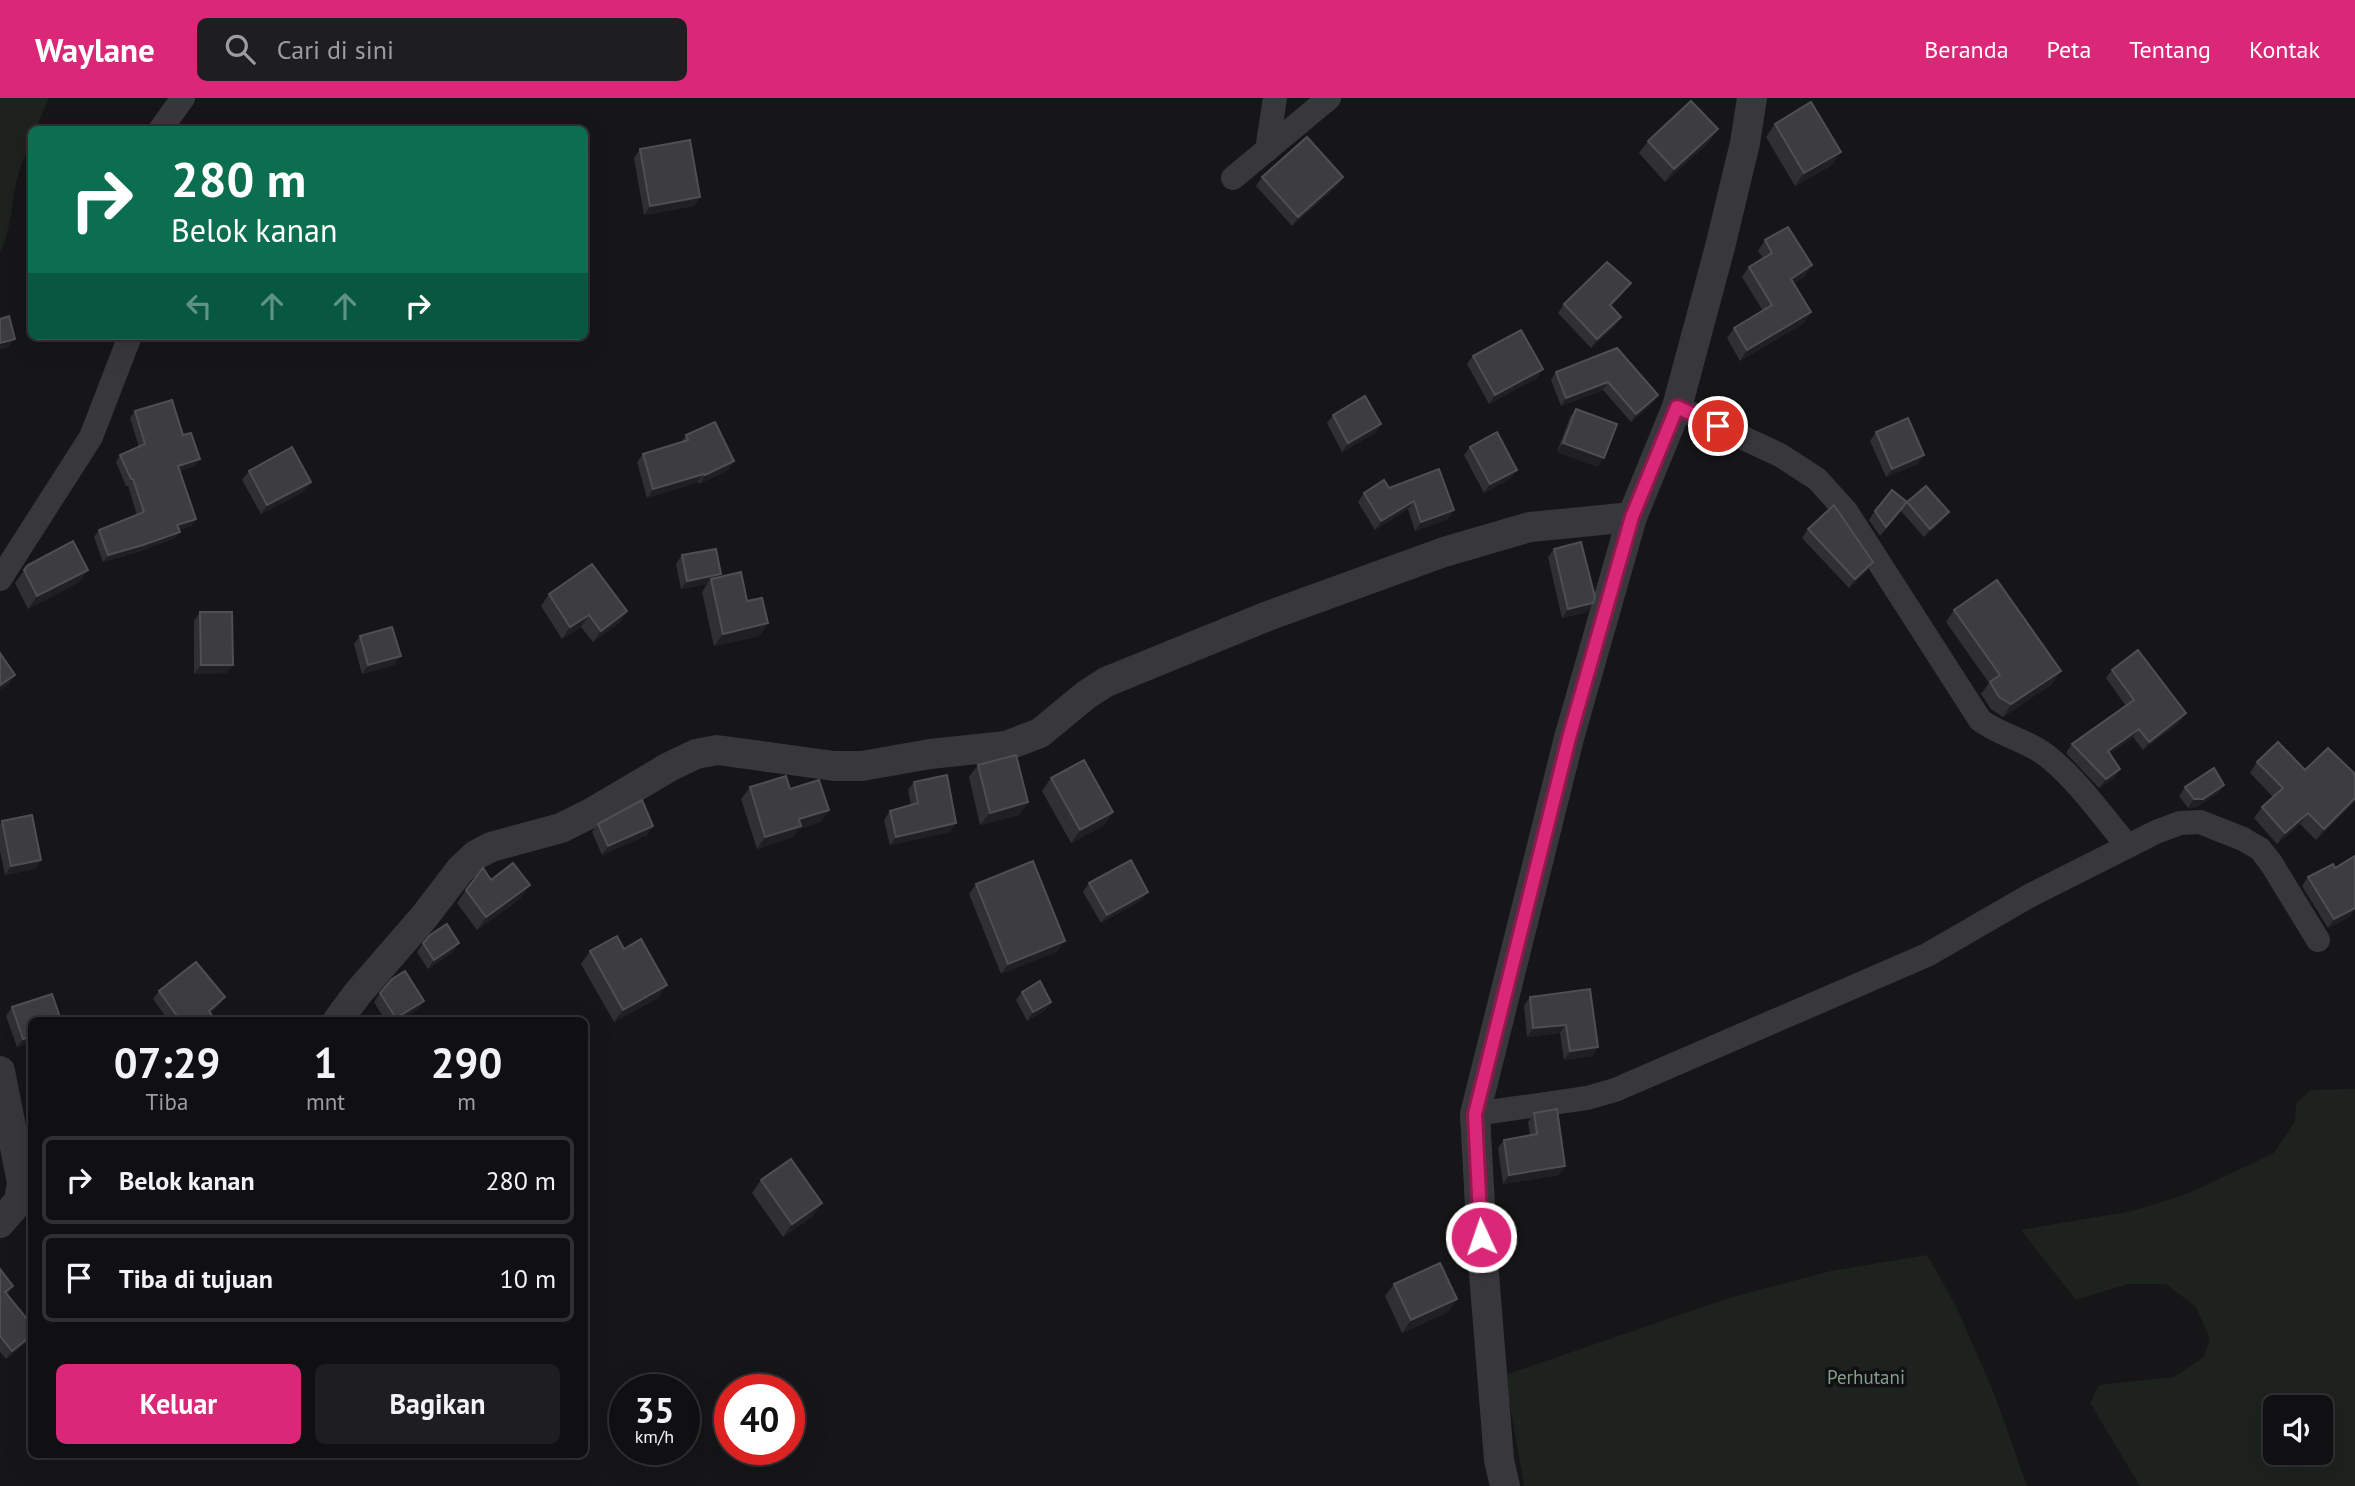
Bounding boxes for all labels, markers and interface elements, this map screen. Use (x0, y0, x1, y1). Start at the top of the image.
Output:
search box (197, 18, 687, 81)
text: Waylane (35, 28, 155, 71)
icon: search (221, 30, 259, 68)
text: Cari di sini (277, 33, 394, 66)
text: Beranda (1924, 34, 2009, 65)
text: Peta (2047, 34, 2091, 65)
text: Tentang (2129, 34, 2211, 65)
text: Kontak (2249, 34, 2320, 65)
text: 280 m (171, 147, 306, 211)
icon: right (56, 154, 147, 245)
text: Belok kanan (171, 209, 337, 251)
icon: left (180, 287, 218, 325)
icon: ahead (253, 287, 291, 325)
icon: ahead (326, 287, 364, 325)
icon: right (399, 287, 437, 325)
pin (1688, 396, 1748, 456)
icon: arrive (1699, 407, 1737, 445)
text: 07:29 (114, 1035, 220, 1090)
text: 1 (314, 1035, 337, 1090)
text: 290 (431, 1035, 502, 1090)
text: Tiba (146, 1087, 188, 1116)
text: mnt (306, 1087, 345, 1116)
text: m (457, 1087, 476, 1116)
icon: right (60, 1161, 98, 1199)
text: Belok kanan (119, 1164, 255, 1197)
text: 280 m (485, 1164, 556, 1197)
position arrow (1444, 1200, 1518, 1274)
icon: arrive (60, 1259, 98, 1297)
text: Tiba di tujuan (119, 1262, 273, 1295)
text: 10 m (500, 1262, 556, 1295)
button: Keluar (56, 1364, 301, 1444)
button: Bagikan (315, 1364, 560, 1444)
park label: Perhutani (1827, 1365, 1905, 1389)
speed limit sign: 40 (714, 1374, 805, 1465)
text: 35 (635, 1387, 674, 1433)
map controls (2263, 1395, 2333, 1465)
button: sound (2263, 1395, 2333, 1465)
text: km/h (635, 1425, 674, 1448)

